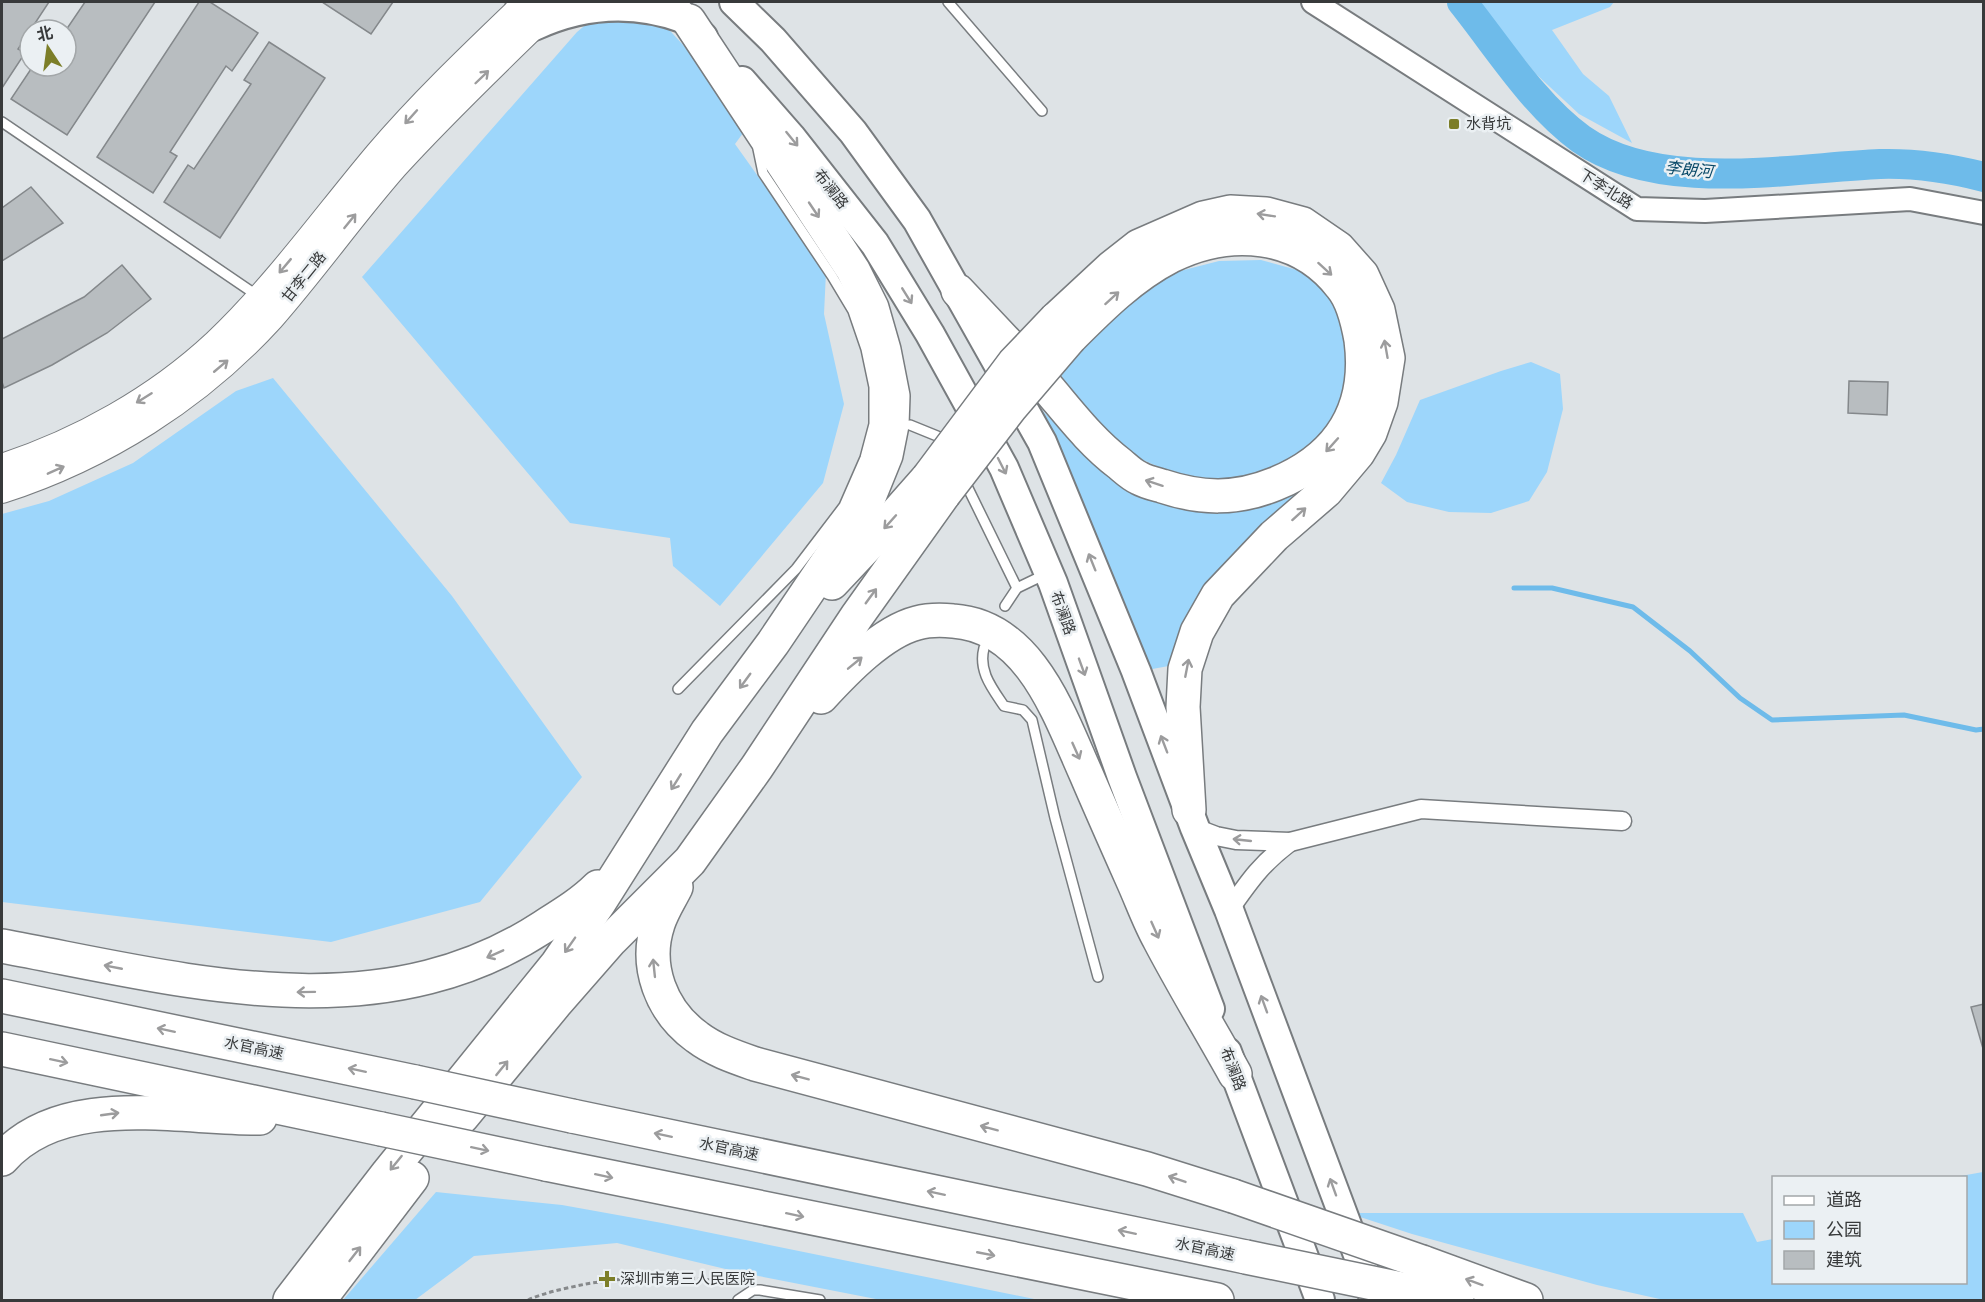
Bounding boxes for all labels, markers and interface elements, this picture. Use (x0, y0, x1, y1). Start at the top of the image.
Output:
north arrow (18, 18, 78, 78)
text: 北 (35, 23, 55, 45)
one-way arrow (474, 70, 489, 85)
one-way arrow (404, 109, 418, 124)
place label: 水背坑 (1466, 115, 1511, 133)
marker: 水背坑 (1447, 117, 1461, 131)
one-way arrow (786, 131, 799, 147)
water label: 李朗河 (1664, 158, 1717, 182)
street label: 下李北路 (1576, 165, 1636, 213)
street label: 布澜路 (810, 166, 852, 212)
one-way arrow (808, 201, 820, 218)
one-way arrow (1257, 210, 1277, 221)
one-way arrow (344, 213, 357, 229)
street label: 甘李二路 (278, 248, 330, 306)
one-way arrow (279, 258, 292, 274)
one-way arrow (1317, 262, 1332, 276)
one-way arrow (900, 288, 913, 305)
one-way arrow (1105, 291, 1120, 305)
one-way arrow (1380, 340, 1391, 359)
one-way arrow (213, 360, 229, 373)
one-way arrow (136, 393, 153, 405)
one-way arrow (1325, 437, 1339, 452)
one-way arrow (997, 457, 1009, 475)
one-way arrow (47, 463, 65, 475)
one-way arrow (1145, 477, 1164, 488)
one-way arrow (1291, 507, 1306, 521)
one-way arrow (883, 514, 897, 529)
one-way arrow (1086, 554, 1097, 572)
one-way arrow (865, 588, 877, 604)
street label: 布澜路 (1047, 589, 1079, 637)
one-way arrow (846, 656, 862, 669)
one-way arrow (1078, 657, 1089, 676)
one-way arrow (1181, 659, 1192, 678)
one-way arrow (739, 672, 752, 688)
one-way arrow (1157, 735, 1168, 754)
one-way arrow (1070, 742, 1082, 760)
one-way arrow (670, 773, 682, 790)
one-way arrow (1232, 834, 1252, 845)
one-way arrow (1149, 920, 1161, 938)
one-way arrow (564, 937, 576, 953)
one-way arrow (487, 948, 505, 960)
one-way arrow (648, 959, 659, 979)
one-way arrow (103, 961, 123, 972)
one-way arrow (296, 986, 316, 998)
one-way arrow (1258, 995, 1269, 1014)
one-way arrow (157, 1024, 177, 1035)
street label: 水官高速 (223, 1033, 285, 1063)
street label: 布澜路 (1217, 1045, 1249, 1093)
one-way arrow (48, 1056, 68, 1067)
one-way arrow (495, 1061, 508, 1077)
one-way arrow (348, 1064, 368, 1075)
one-way arrow (791, 1071, 810, 1082)
one-way arrow (100, 1108, 120, 1119)
one-way arrow (979, 1121, 998, 1133)
one-way arrow (654, 1129, 673, 1140)
street label: 水官高速 (698, 1134, 760, 1164)
one-way arrow (470, 1144, 489, 1156)
one-way arrow (389, 1155, 402, 1171)
one-way arrow (594, 1170, 613, 1182)
one-way arrow (1168, 1172, 1187, 1183)
legend (1772, 1176, 1967, 1284)
one-way arrow (1326, 1178, 1337, 1196)
one-way arrow (927, 1186, 946, 1198)
text: 道路 (1826, 1189, 1862, 1211)
one-way arrow (784, 1210, 804, 1221)
text: 公园 (1826, 1219, 1862, 1241)
one-way arrow (1118, 1226, 1137, 1238)
street label: 水官高速 (1174, 1234, 1236, 1264)
one-way arrow (348, 1247, 361, 1263)
one-way arrow (976, 1249, 995, 1261)
text: 建筑 (1826, 1249, 1862, 1271)
marker: 深圳市第三人民医院 (598, 1270, 616, 1288)
place label: 深圳市第三人民医院 (620, 1270, 755, 1288)
one-way arrow (1465, 1275, 1483, 1286)

